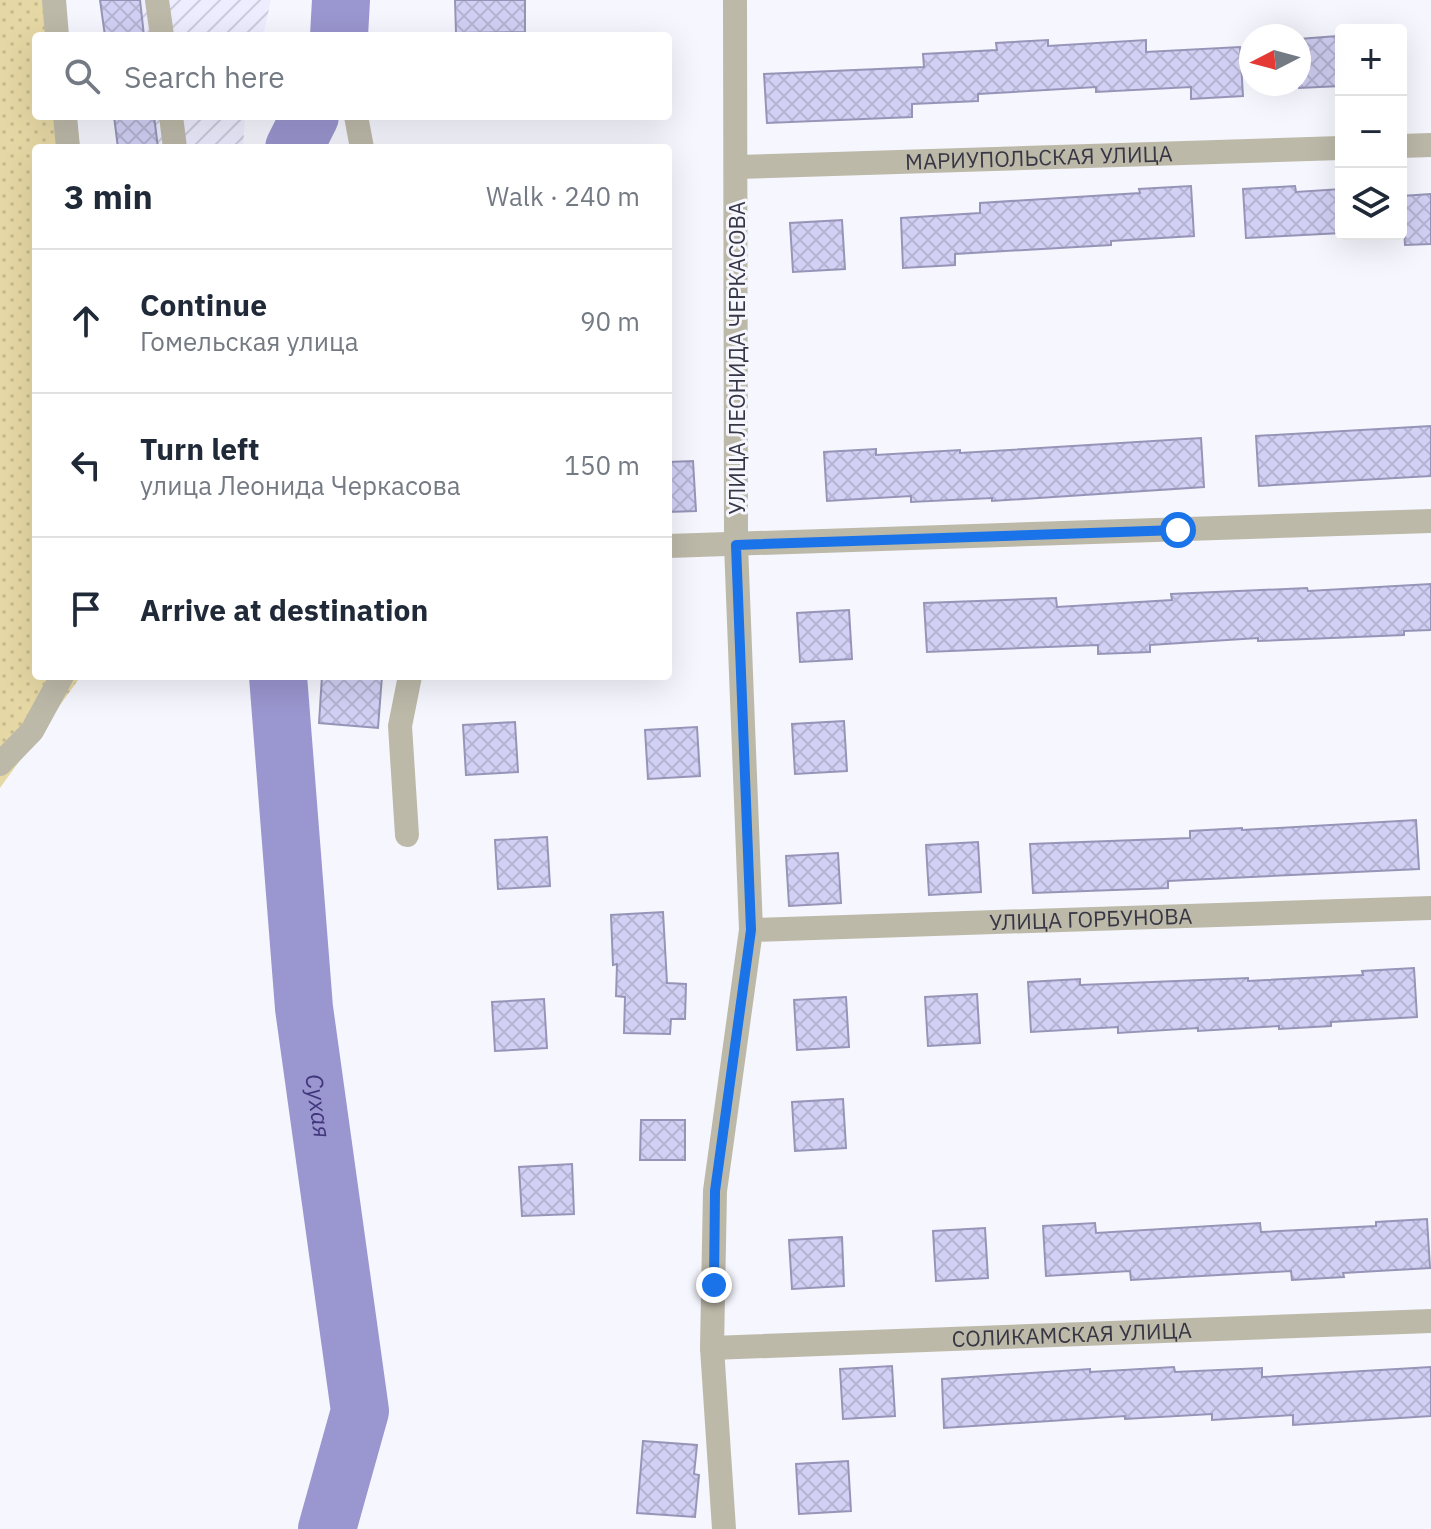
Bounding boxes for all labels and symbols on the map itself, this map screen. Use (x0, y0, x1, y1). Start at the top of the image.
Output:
north arrow (1239, 24, 1311, 96)
street label: МАРИУПОЛЬСКАЯ УЛИЦА (905, 138, 1173, 176)
street label: УЛИЦА ЛЕОНИДА ЧЕРКАСОВА (722, 201, 751, 515)
route start (1160, 512, 1196, 548)
street label: УЛИЦА ГОРБУНОВА (989, 901, 1193, 936)
water label: Сухая (298, 1072, 339, 1140)
route end (696, 1267, 732, 1303)
street label: СОЛИКАМСКАЯ УЛИЦА (951, 1315, 1192, 1353)

